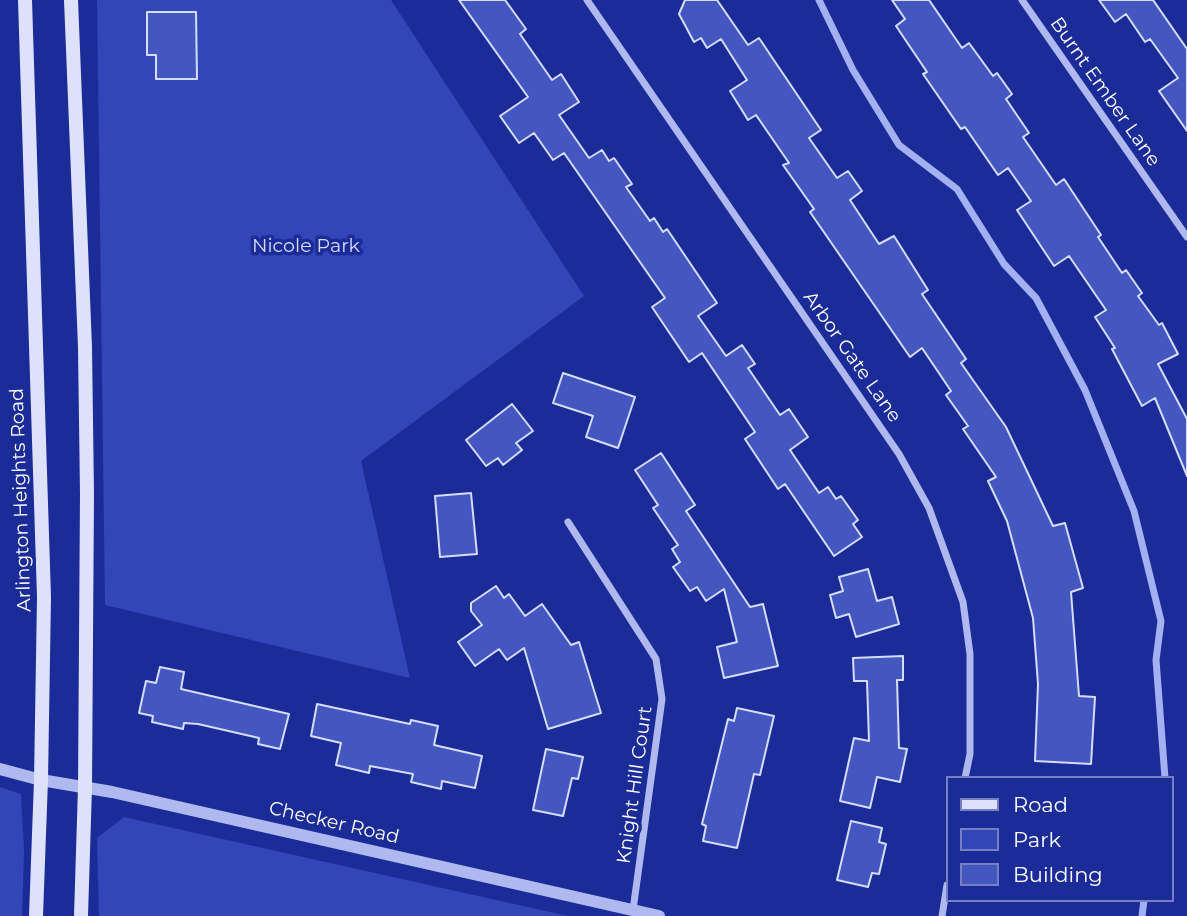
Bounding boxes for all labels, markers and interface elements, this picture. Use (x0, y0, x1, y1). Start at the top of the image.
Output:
street label: Burnt Ember Lane (1045, 13, 1165, 171)
park label: Nicole Park (252, 235, 360, 257)
street label: Arbor Gate Lane (798, 287, 906, 427)
street label: Arlington Heights Road (6, 388, 36, 612)
street label: Knight Hill Court (613, 705, 657, 865)
legend (946, 776, 1173, 902)
text: Road (1013, 792, 1068, 817)
street label: Checker Road (267, 797, 401, 849)
text: Park (1013, 827, 1061, 852)
text: Building (1013, 862, 1103, 887)

